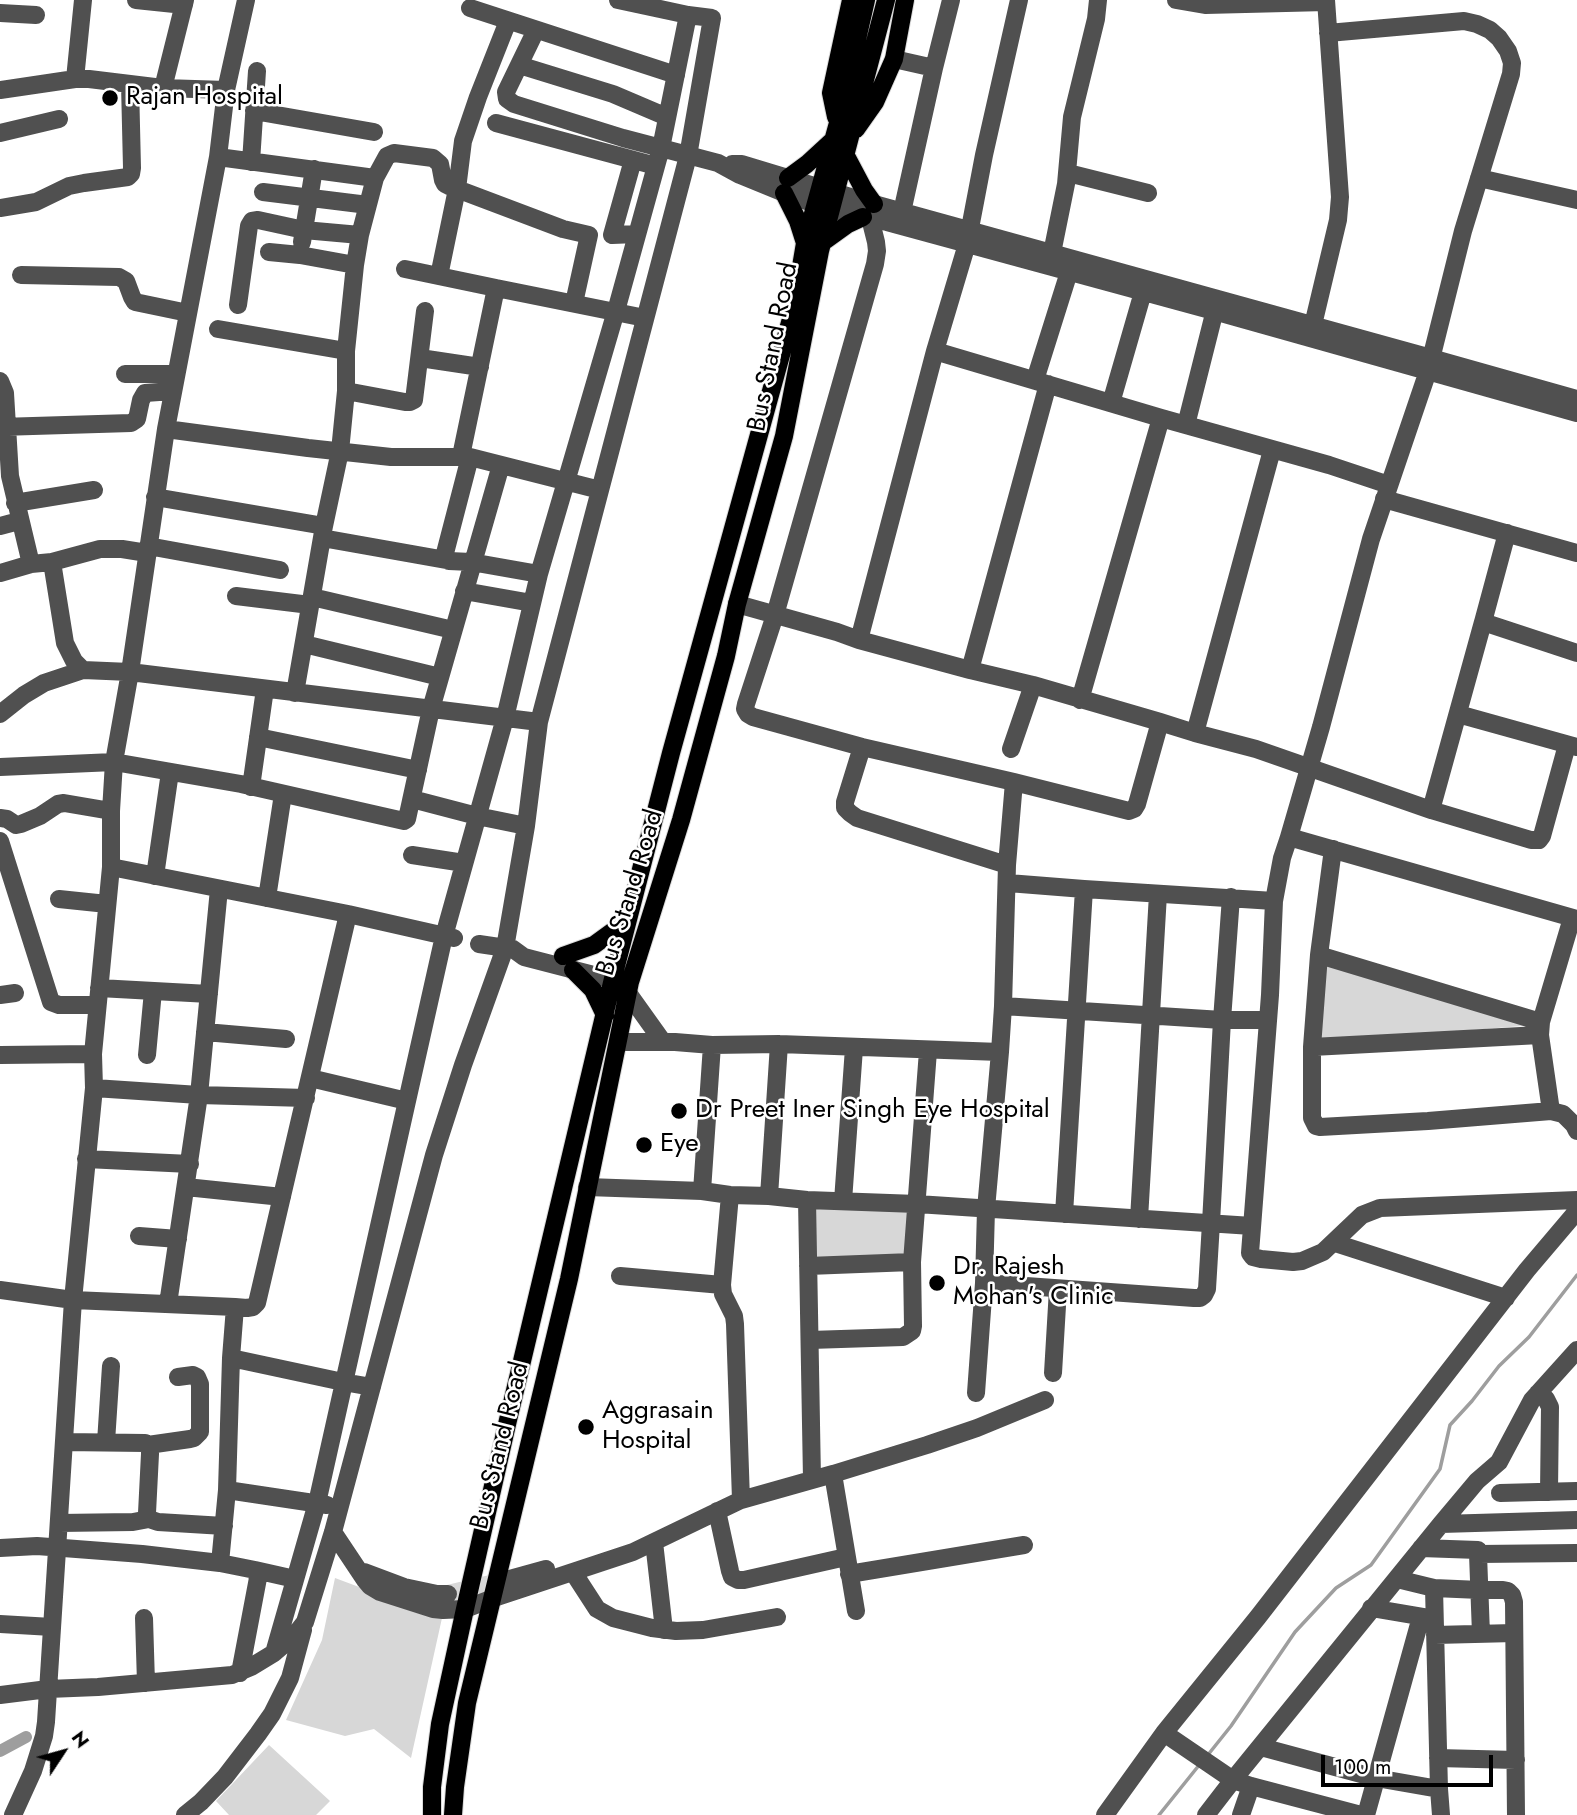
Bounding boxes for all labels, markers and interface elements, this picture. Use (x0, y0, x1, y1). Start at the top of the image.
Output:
place label: Rajan Hospital (126, 82, 283, 114)
marker: Rajan Hospital (100, 88, 120, 108)
street label: Bus Stand Road (742, 260, 806, 434)
street label: Bus Stand Road (591, 806, 671, 980)
place label: Dr Preet Iner Singh Eye Hospital (695, 1095, 1050, 1127)
marker: Dr Preet Iner Singh Eye Hospital (669, 1101, 689, 1121)
place label: Eye (660, 1129, 699, 1161)
marker: Eye (634, 1135, 654, 1155)
place label: Dr. Rajesh Mohan's Clinic (953, 1252, 1114, 1314)
marker: Dr. Rajesh Mohan's Clinic (927, 1273, 947, 1293)
street label: Bus Stand Road (465, 1359, 537, 1533)
place label: Aggrasain Hospital (602, 1396, 714, 1458)
marker: Aggrasain Hospital (576, 1417, 596, 1437)
north arrow (28, 1717, 98, 1787)
text: N (65, 1725, 96, 1753)
scale bar (1325, 1742, 1496, 1786)
text: 100 m (1334, 1752, 1391, 1782)

